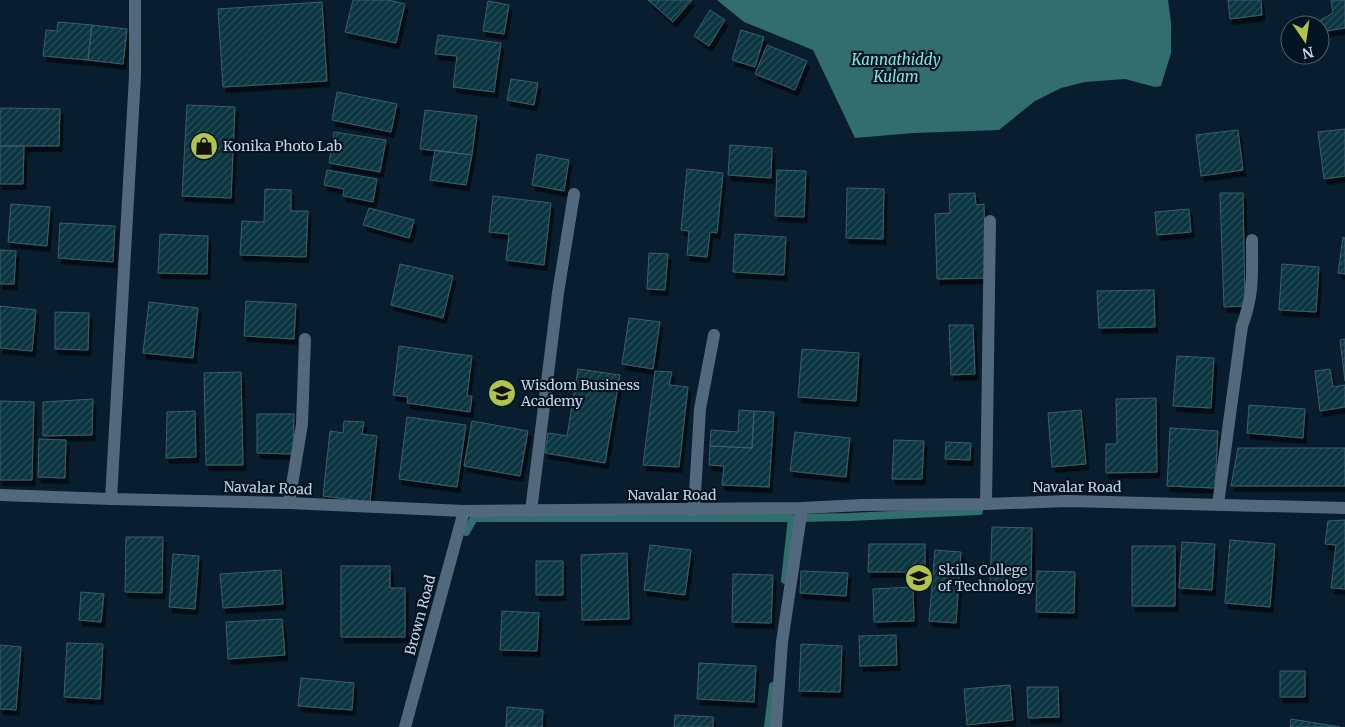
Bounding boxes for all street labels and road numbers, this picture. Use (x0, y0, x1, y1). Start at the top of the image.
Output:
street label: Navalar Road (223, 477, 313, 499)
street label: Navalar Road (1033, 478, 1122, 496)
street label: Navalar Road (628, 486, 717, 504)
street label: Brown Road (401, 573, 439, 657)

